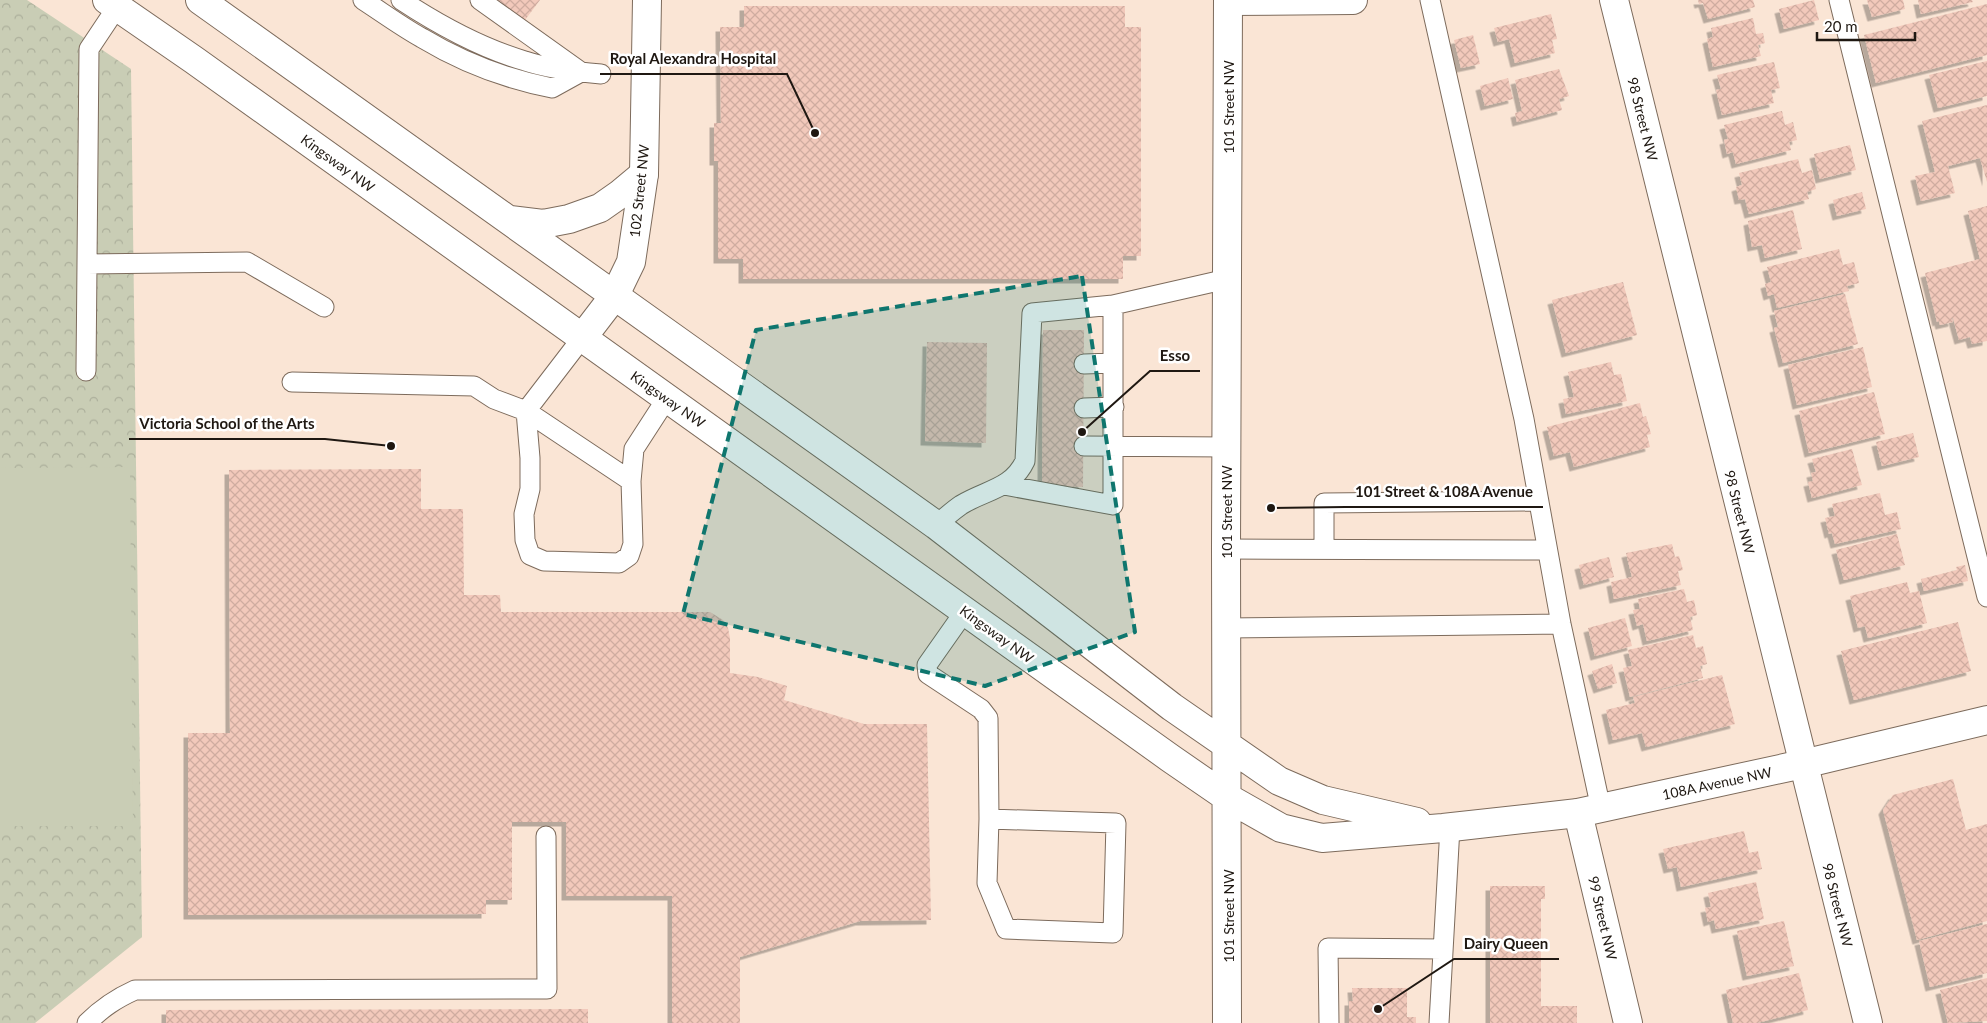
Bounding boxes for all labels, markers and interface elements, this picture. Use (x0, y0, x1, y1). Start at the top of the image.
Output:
scale bar (1817, 10, 1914, 42)
text: 20 m (1824, 17, 1858, 35)
callout: Royal Alexandra Hospital (600, 44, 787, 74)
text: Royal Alexandra Hospital (610, 49, 776, 67)
street label: 101 Street NW (1220, 60, 1237, 154)
street label: 98 Street NW (1624, 75, 1662, 163)
street label: Kingsway NW (298, 131, 379, 196)
street label: 102 Street NW (626, 143, 652, 238)
callout: Esso (1150, 341, 1200, 371)
text: Esso (1160, 346, 1191, 364)
street label: Kingsway NW (627, 367, 709, 431)
callout: Victoria School of the Arts (129, 409, 325, 439)
text: Victoria School of the Arts (138, 414, 315, 432)
street label: 101 Street NW (1218, 465, 1235, 559)
street label: 98 Street NW (1721, 468, 1759, 556)
callout: 101 Street & 108A Avenue (1345, 477, 1543, 507)
text: 101 Street & 108A Avenue (1355, 482, 1533, 500)
street label: Kingsway NW (957, 602, 1038, 667)
street label: 108A Avenue NW (1661, 763, 1774, 803)
street label: 98 Street NW (1819, 861, 1857, 949)
street label: 101 Street NW (1220, 869, 1237, 963)
street label: 99 Street NW (1585, 874, 1621, 962)
callout: Dairy Queen (1454, 929, 1559, 959)
text: Dairy Queen (1464, 934, 1548, 952)

